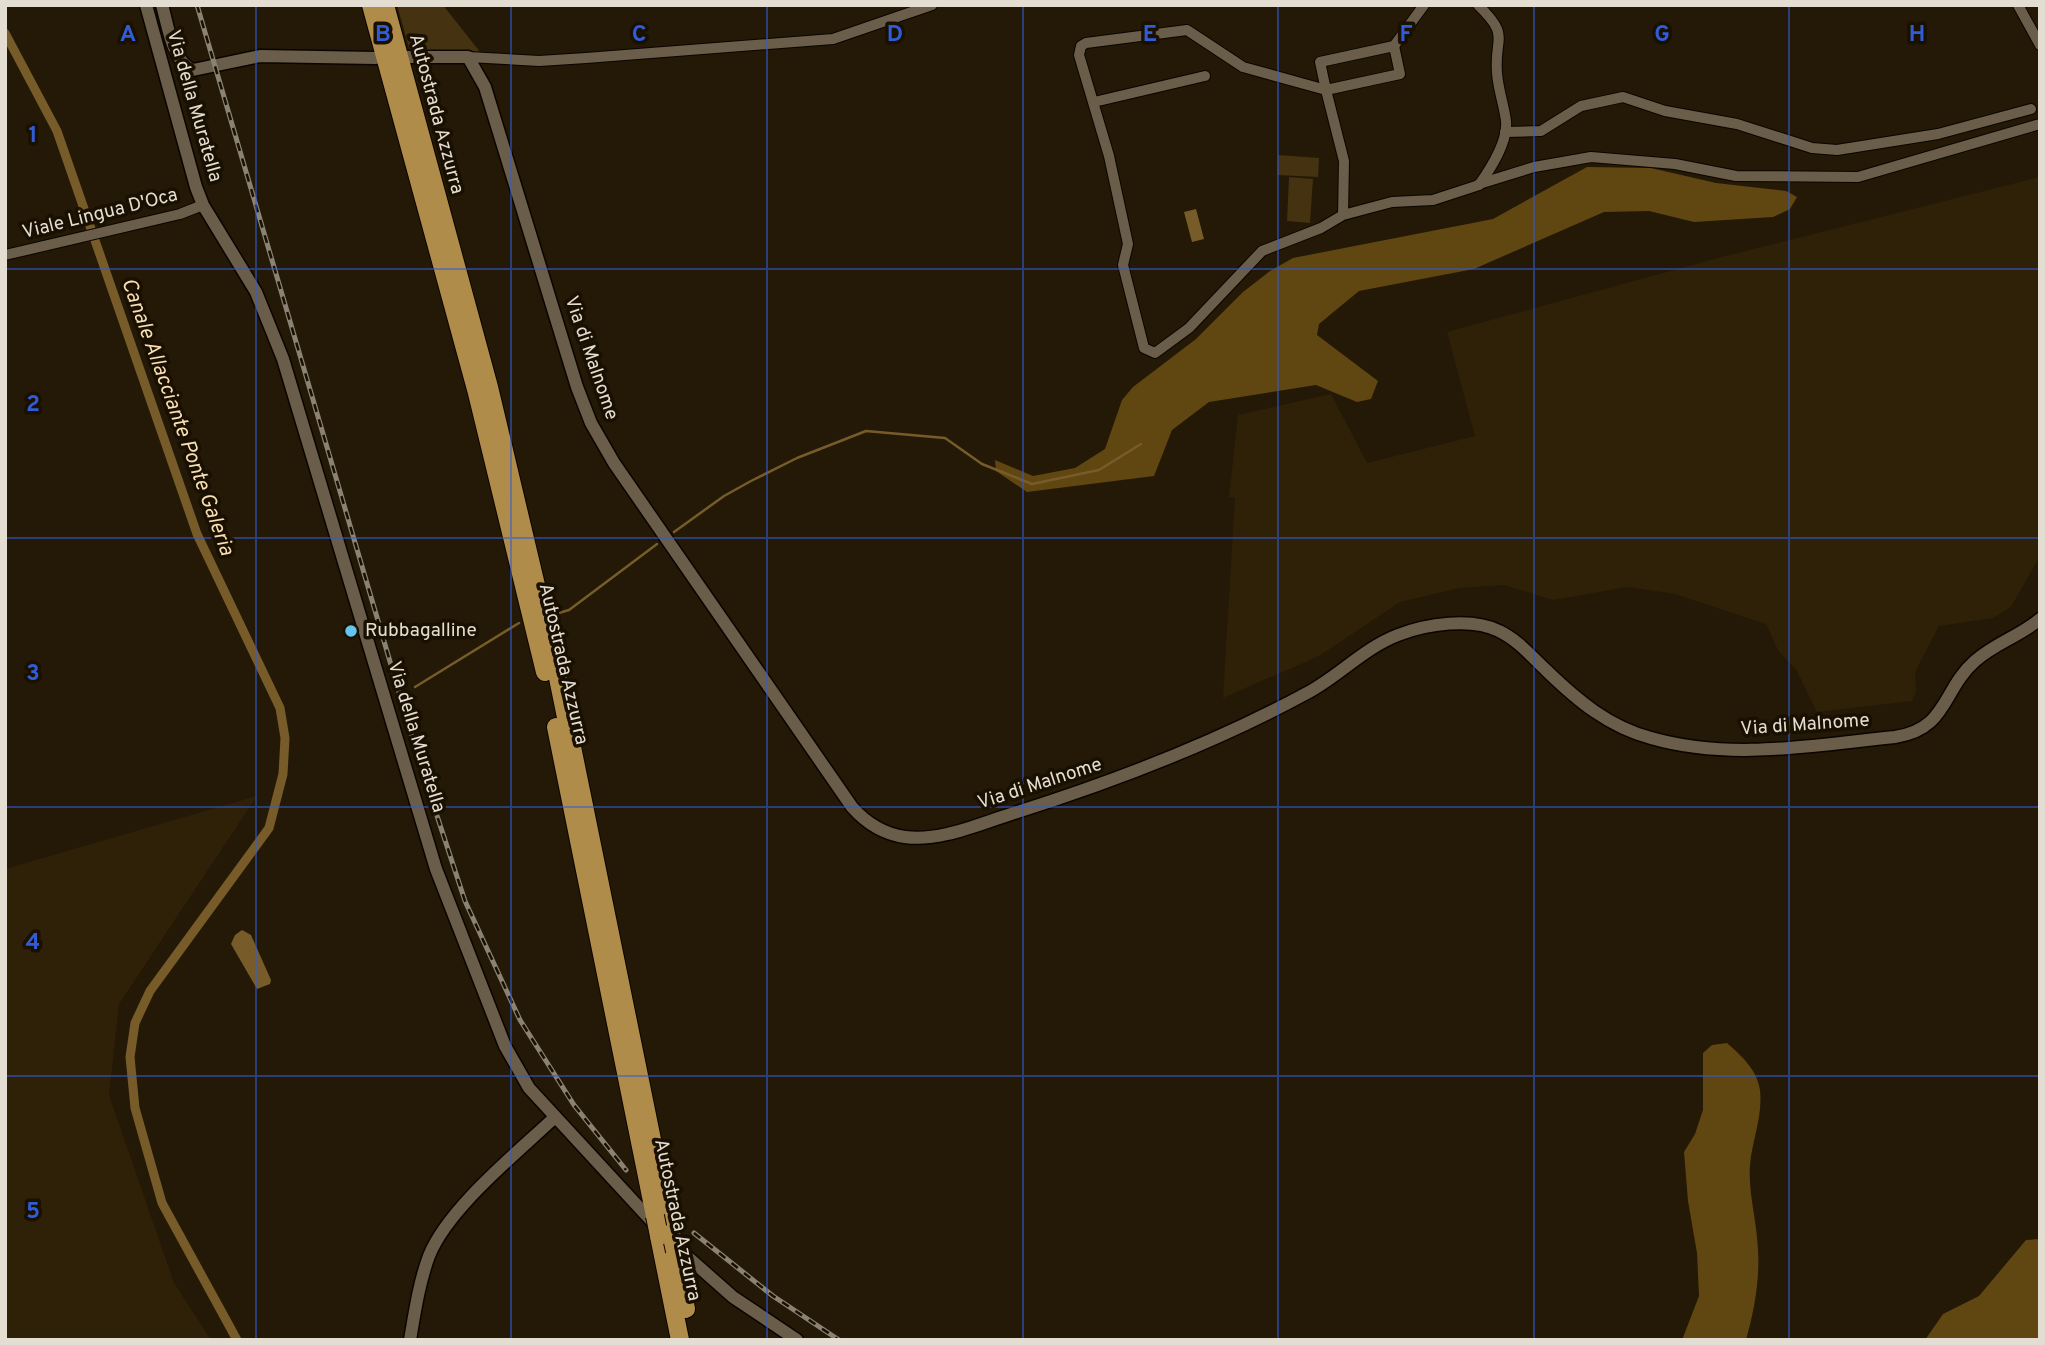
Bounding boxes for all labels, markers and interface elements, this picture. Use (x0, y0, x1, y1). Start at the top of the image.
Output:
text: A (120, 21, 136, 50)
text: B (375, 21, 391, 50)
text: C (632, 21, 646, 50)
text: D (887, 21, 903, 50)
text: E (1143, 21, 1157, 50)
text: F (1399, 21, 1413, 50)
text: G (1654, 21, 1670, 50)
text: H (1909, 21, 1925, 50)
street label: Via della Muratella (161, 27, 227, 185)
street label: Autostrada Azzurra (403, 31, 469, 197)
text: 1 (28, 122, 38, 151)
street label: Viale Lingua D'Oca (20, 183, 180, 245)
water label: Canale Allacciante Ponte Galeria (114, 275, 240, 560)
street label: Via di Malnome (559, 293, 623, 423)
text: 2 (26, 391, 40, 420)
street label: Autostrada Azzurra (533, 581, 593, 747)
place label: Rubbagalline (365, 619, 477, 643)
marker: Rubbagalline (343, 623, 359, 639)
street label: Via della Muratella (382, 658, 450, 816)
text: 3 (26, 660, 40, 689)
street label: Via di Malnome (1740, 709, 1870, 741)
street label: Via di Malnome (975, 753, 1105, 815)
text: 4 (26, 929, 40, 958)
street label: Autostrada Azzurra (648, 1137, 706, 1303)
text: 5 (26, 1198, 40, 1227)

